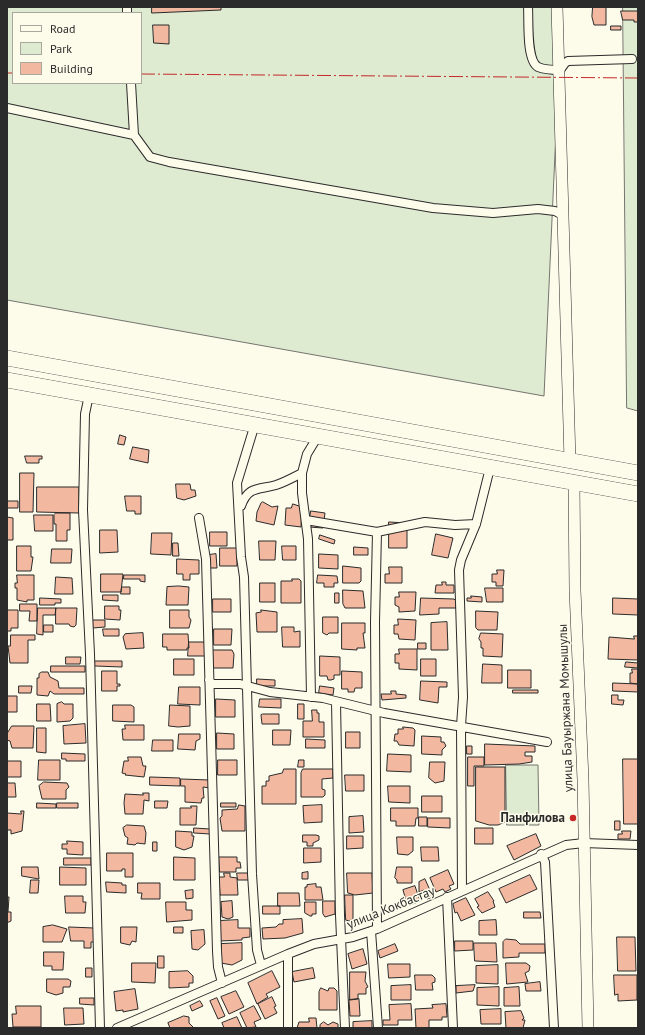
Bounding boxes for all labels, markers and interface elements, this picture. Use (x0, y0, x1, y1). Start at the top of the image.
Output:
legend (12, 12, 142, 84)
text: Road (50, 21, 75, 36)
text: Park (50, 41, 72, 56)
text: Building (50, 61, 93, 76)
street label: улица Бауыржана Момышулы (555, 624, 577, 792)
place label: Панфилова (500, 810, 565, 826)
marker: Панфилова (568, 813, 578, 823)
street label: улица Кокбастау (345, 883, 437, 933)

